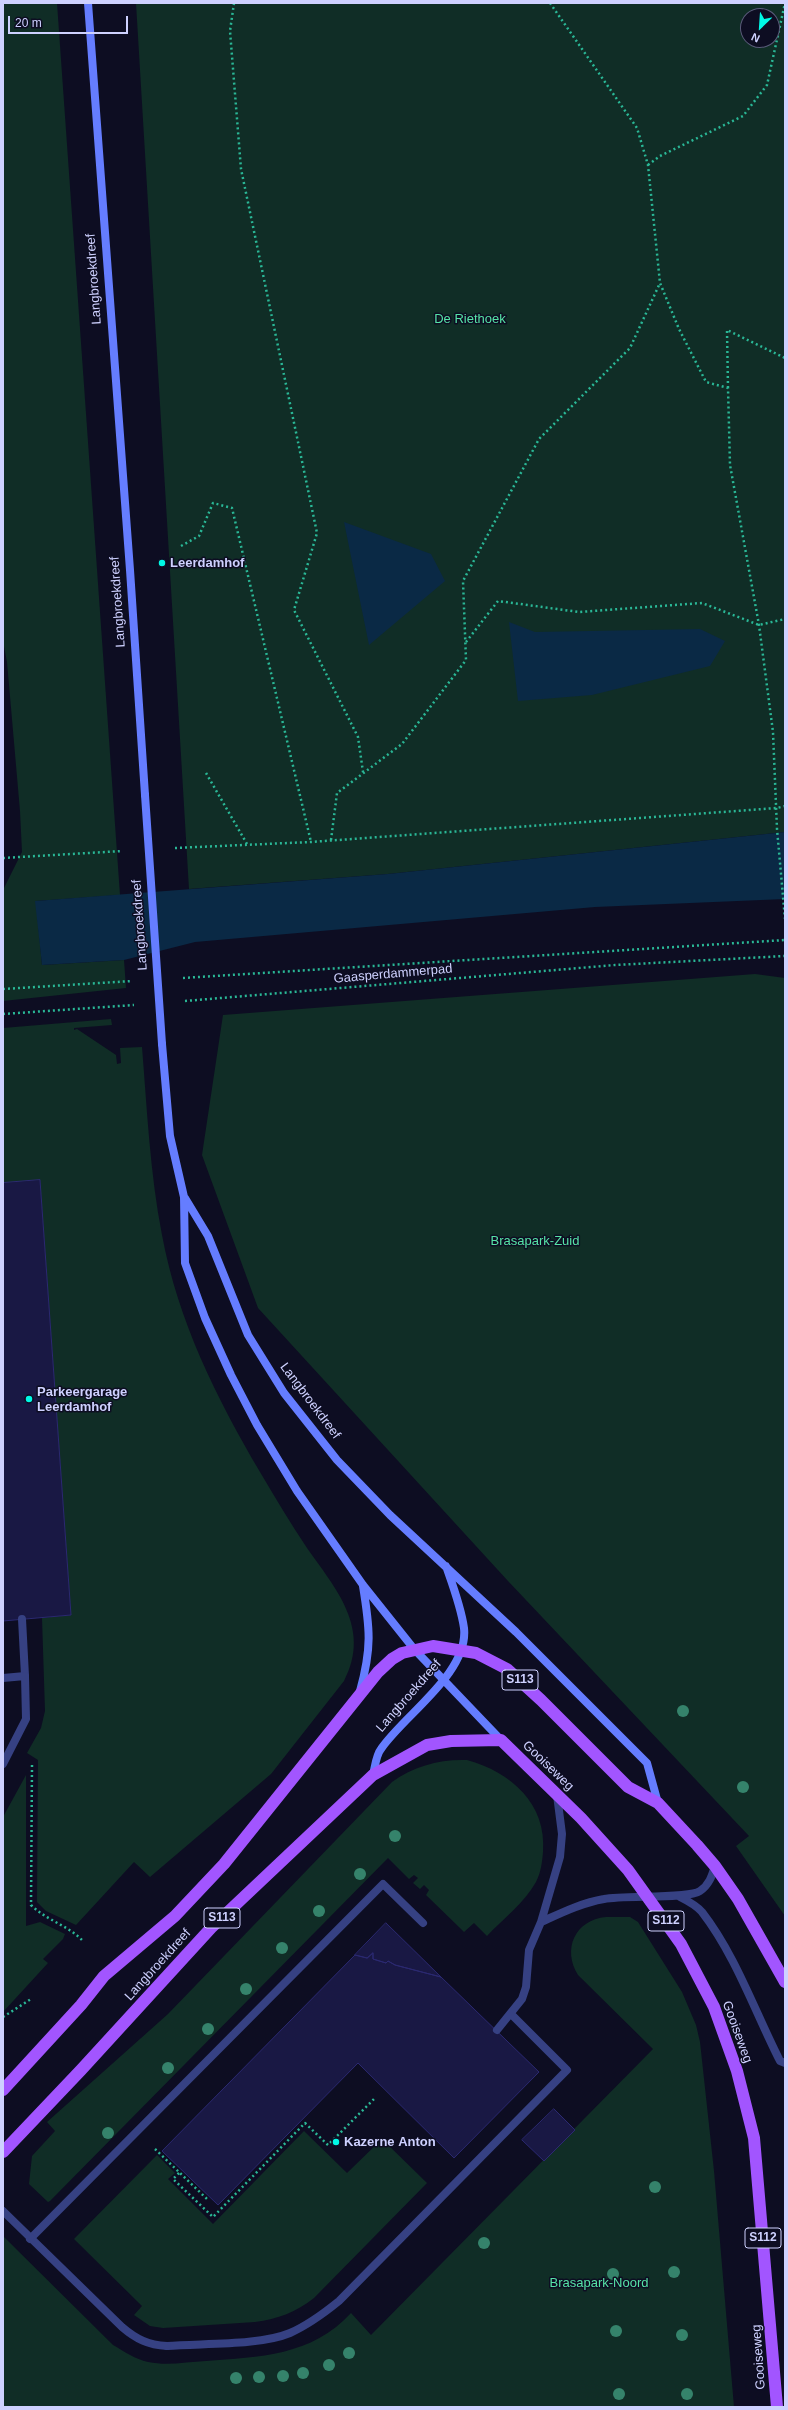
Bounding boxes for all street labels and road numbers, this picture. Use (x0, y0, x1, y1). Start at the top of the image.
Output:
street label: Langbroekdreef (83, 233, 105, 325)
street label: Langbroekdreef (107, 556, 129, 648)
street label: Langbroekdreef (129, 879, 151, 971)
street label: Gaasperdammerpad (333, 961, 453, 987)
street label: Langbroekdreef (276, 1360, 344, 1442)
street label: Langbroekdreef (373, 1657, 445, 1735)
road number: S113 (502, 1670, 538, 1690)
street label: Gooiseweg (519, 1738, 577, 1794)
road number: S113 (204, 1908, 240, 1928)
road number: S112 (648, 1911, 684, 1931)
street label: Langbroekdreef (122, 1926, 194, 2004)
street label: Gooiseweg (719, 1999, 755, 2065)
road number: S112 (745, 2228, 781, 2248)
street label: Gooiseweg (749, 2324, 769, 2390)

